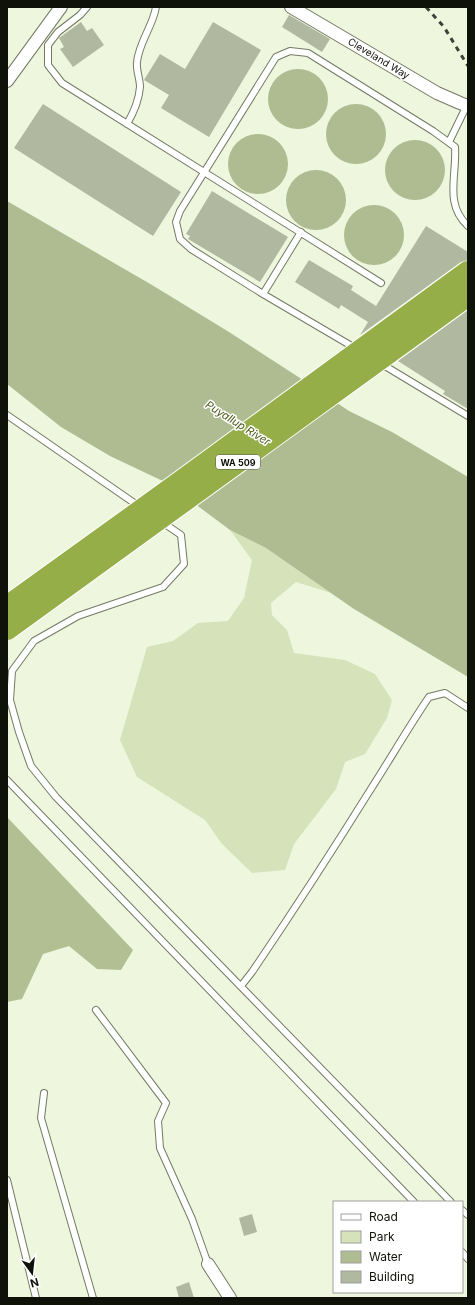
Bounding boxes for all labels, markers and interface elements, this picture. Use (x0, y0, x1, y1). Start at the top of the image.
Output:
street label: Cleveland Way (346, 35, 412, 81)
water label: Puyallup River (203, 397, 274, 449)
road number: WA 509 (216, 455, 260, 469)
legend (333, 1201, 463, 1293)
text: Road (369, 1209, 398, 1224)
text: Park (369, 1229, 395, 1244)
text: Water (369, 1249, 403, 1264)
north arrow (12, 1253, 52, 1293)
text: Building (369, 1269, 414, 1284)
text: N (29, 1275, 40, 1291)

